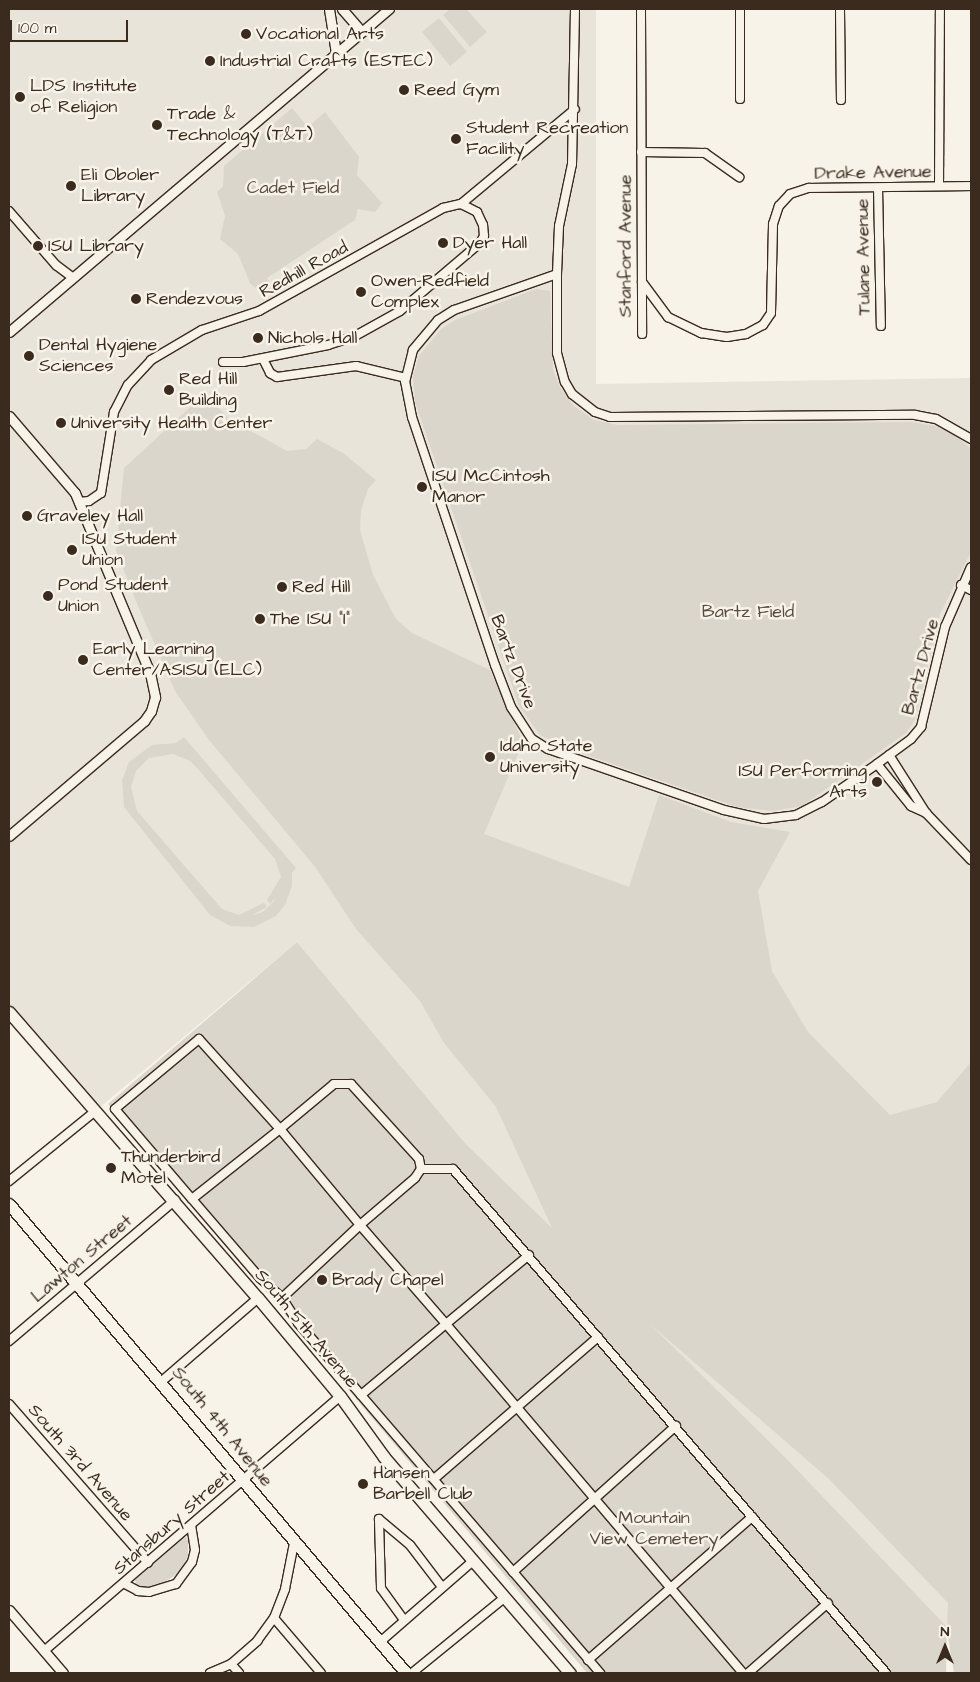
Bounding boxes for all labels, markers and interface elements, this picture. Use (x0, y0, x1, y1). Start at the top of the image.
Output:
scale bar (12, 10, 130, 42)
text: 100 m (18, 18, 57, 39)
place label: Vocational Arts (256, 23, 384, 45)
marker: Vocational Arts (240, 28, 252, 40)
place label: Industrial Crafts (ESTEC) (220, 50, 433, 72)
marker: Industrial Crafts (ESTEC) (204, 55, 216, 67)
place label: LDS Institute of Religion (30, 76, 137, 118)
place label: Reed Gym (414, 79, 499, 101)
marker: Reed Gym (398, 84, 410, 96)
marker: LDS Institute of Religion (14, 91, 26, 103)
place label: Trade & Technology (T&T) (167, 104, 313, 146)
place label: Student Recreation Facility (466, 118, 628, 160)
marker: Trade & Technology (T&T) (151, 119, 163, 131)
marker: Student Recreation Facility (450, 133, 462, 145)
street label: Drake Avenue (814, 161, 932, 185)
place label: Eli Oboler Library (81, 165, 159, 208)
street label: Stanford Avenue (615, 175, 637, 317)
park label: Cadet Field (247, 177, 339, 199)
marker: Eli Oboler Library (65, 180, 77, 192)
street label: Tulane Avenue (852, 198, 876, 316)
place label: Dyer Hall (453, 232, 527, 254)
place label: ISU Library (48, 235, 144, 257)
street label: Redhill Road (256, 237, 352, 303)
marker: Dyer Hall (437, 237, 449, 249)
marker: ISU Library (32, 240, 44, 252)
place label: Owen-Redfield Complex (371, 271, 489, 314)
marker: Owen-Redfield Complex (355, 286, 367, 298)
place label: Rendezvous (146, 288, 243, 310)
marker: Rendezvous (130, 293, 142, 305)
place label: Nichols Hall (268, 327, 357, 349)
marker: Nichols Hall (252, 332, 264, 344)
place label: Dental Hygiene Sciences (39, 335, 157, 378)
marker: Dental Hygiene Sciences (23, 350, 35, 362)
place label: Red Hill Building (179, 369, 237, 412)
marker: Red Hill Building (163, 384, 175, 396)
place label: University Health Center (71, 412, 272, 434)
marker: University Health Center (55, 417, 67, 429)
place label: ISU McCintosh Manor (432, 466, 550, 508)
marker: ISU McCintosh Manor (416, 481, 428, 493)
place label: Graveley Hall (37, 505, 143, 527)
marker: Graveley Hall (21, 510, 33, 522)
place label: ISU Student Union (82, 529, 177, 572)
marker: ISU Student Union (66, 544, 78, 556)
place label: Pond Student Union (58, 575, 168, 618)
place label: Red Hill (292, 576, 350, 598)
marker: Red Hill (276, 581, 288, 593)
marker: Pond Student Union (42, 590, 54, 602)
park label: Bartz Field (702, 601, 794, 623)
place label: The ISU "I" (270, 608, 350, 630)
street label: Bartz Drive (485, 612, 541, 712)
marker: The ISU "I" (254, 613, 266, 625)
street label: Bartz Drive (898, 617, 944, 717)
place label: Early Learning Center/ASISU (ELC) (93, 639, 262, 682)
marker: Early Learning Center/ASISU (ELC) (77, 654, 89, 666)
place label: Idaho State University (500, 736, 592, 779)
marker: Idaho State University (484, 751, 496, 763)
place label: ISU Performing Arts (738, 761, 867, 804)
marker: ISU Performing Arts (871, 776, 883, 788)
place label: Thunderbird Motel (121, 1147, 220, 1190)
marker: Thunderbird Motel (105, 1162, 117, 1174)
street label: Lawton Street (27, 1210, 137, 1308)
street label: South 5th Avenue (250, 1265, 362, 1393)
place label: Brady Chapel (332, 1269, 444, 1291)
marker: Brady Chapel (316, 1274, 328, 1286)
street label: South 4th Avenue (167, 1363, 277, 1491)
street label: South 3rd Avenue (23, 1400, 137, 1526)
place label: Hansen Barbell Club (373, 1463, 472, 1506)
street label: Stansbury Street (109, 1466, 235, 1580)
marker: Hansen Barbell Club (357, 1478, 369, 1490)
park label: Mountain View Cemetery (590, 1508, 718, 1550)
north arrow (920, 1622, 970, 1672)
text: N (941, 1622, 949, 1642)

